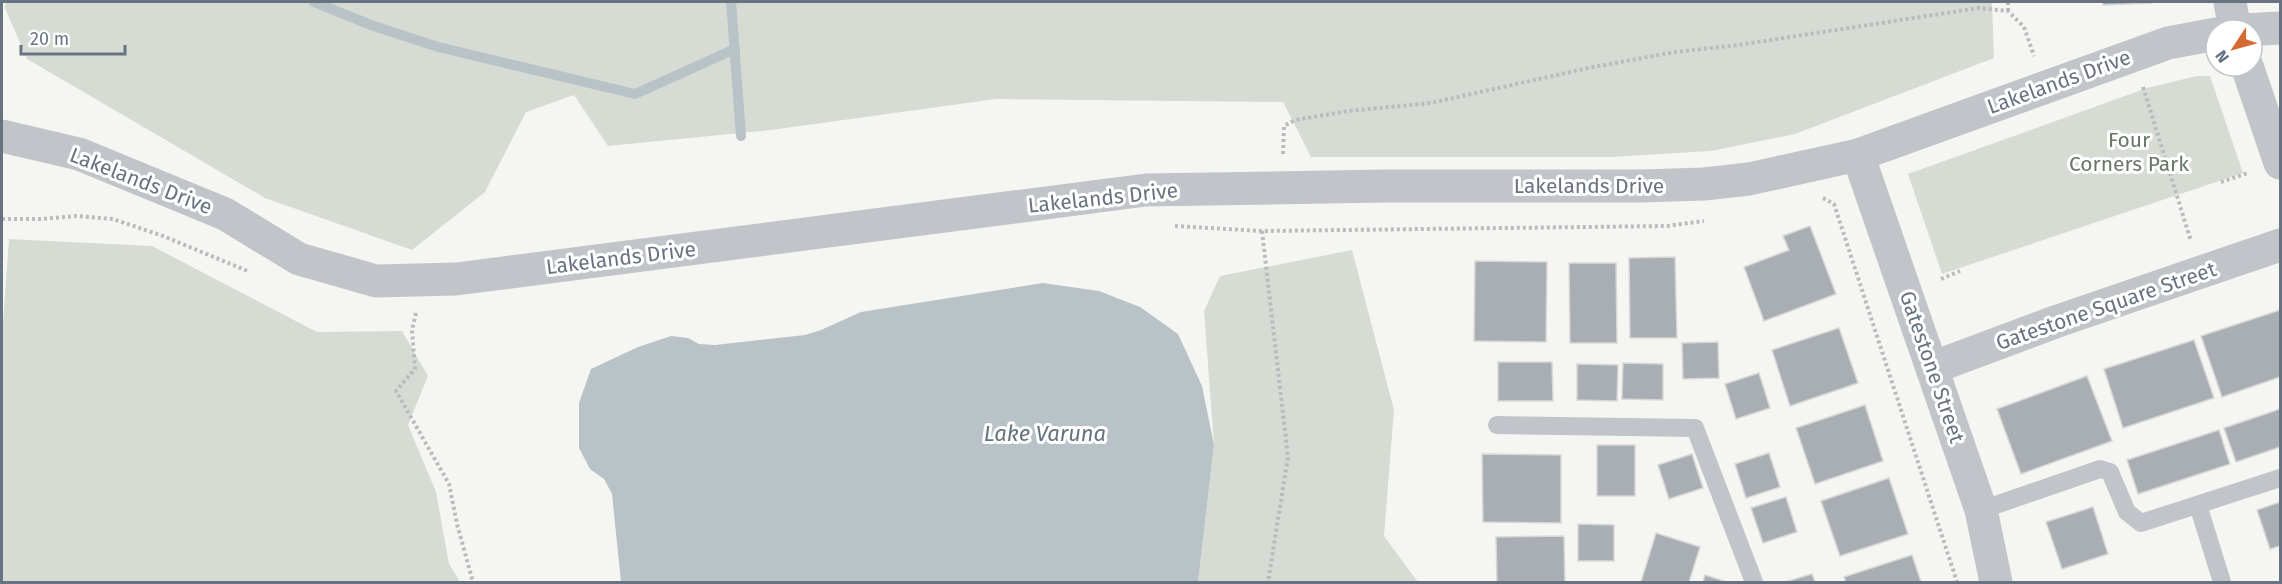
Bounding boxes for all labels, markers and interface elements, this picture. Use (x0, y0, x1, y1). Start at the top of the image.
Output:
scale bar (21, 18, 124, 56)
north arrow (2204, 18, 2264, 78)
text: 20 m (30, 28, 69, 50)
street label: Lakelands Drive (1984, 44, 2134, 120)
text: N (2211, 47, 2233, 66)
park label: Four Corners Park (2069, 127, 2189, 177)
street label: Lakelands Drive (66, 142, 216, 220)
street label: Lakelands Drive (1514, 173, 1664, 199)
street label: Lakelands Drive (1027, 177, 1179, 219)
street label: Lakelands Drive (545, 236, 697, 280)
street label: Gatestone Square Street (1992, 256, 2220, 356)
street label: Gatestone Street (1894, 288, 1970, 447)
water label: Lake Varuna (984, 420, 1106, 447)

